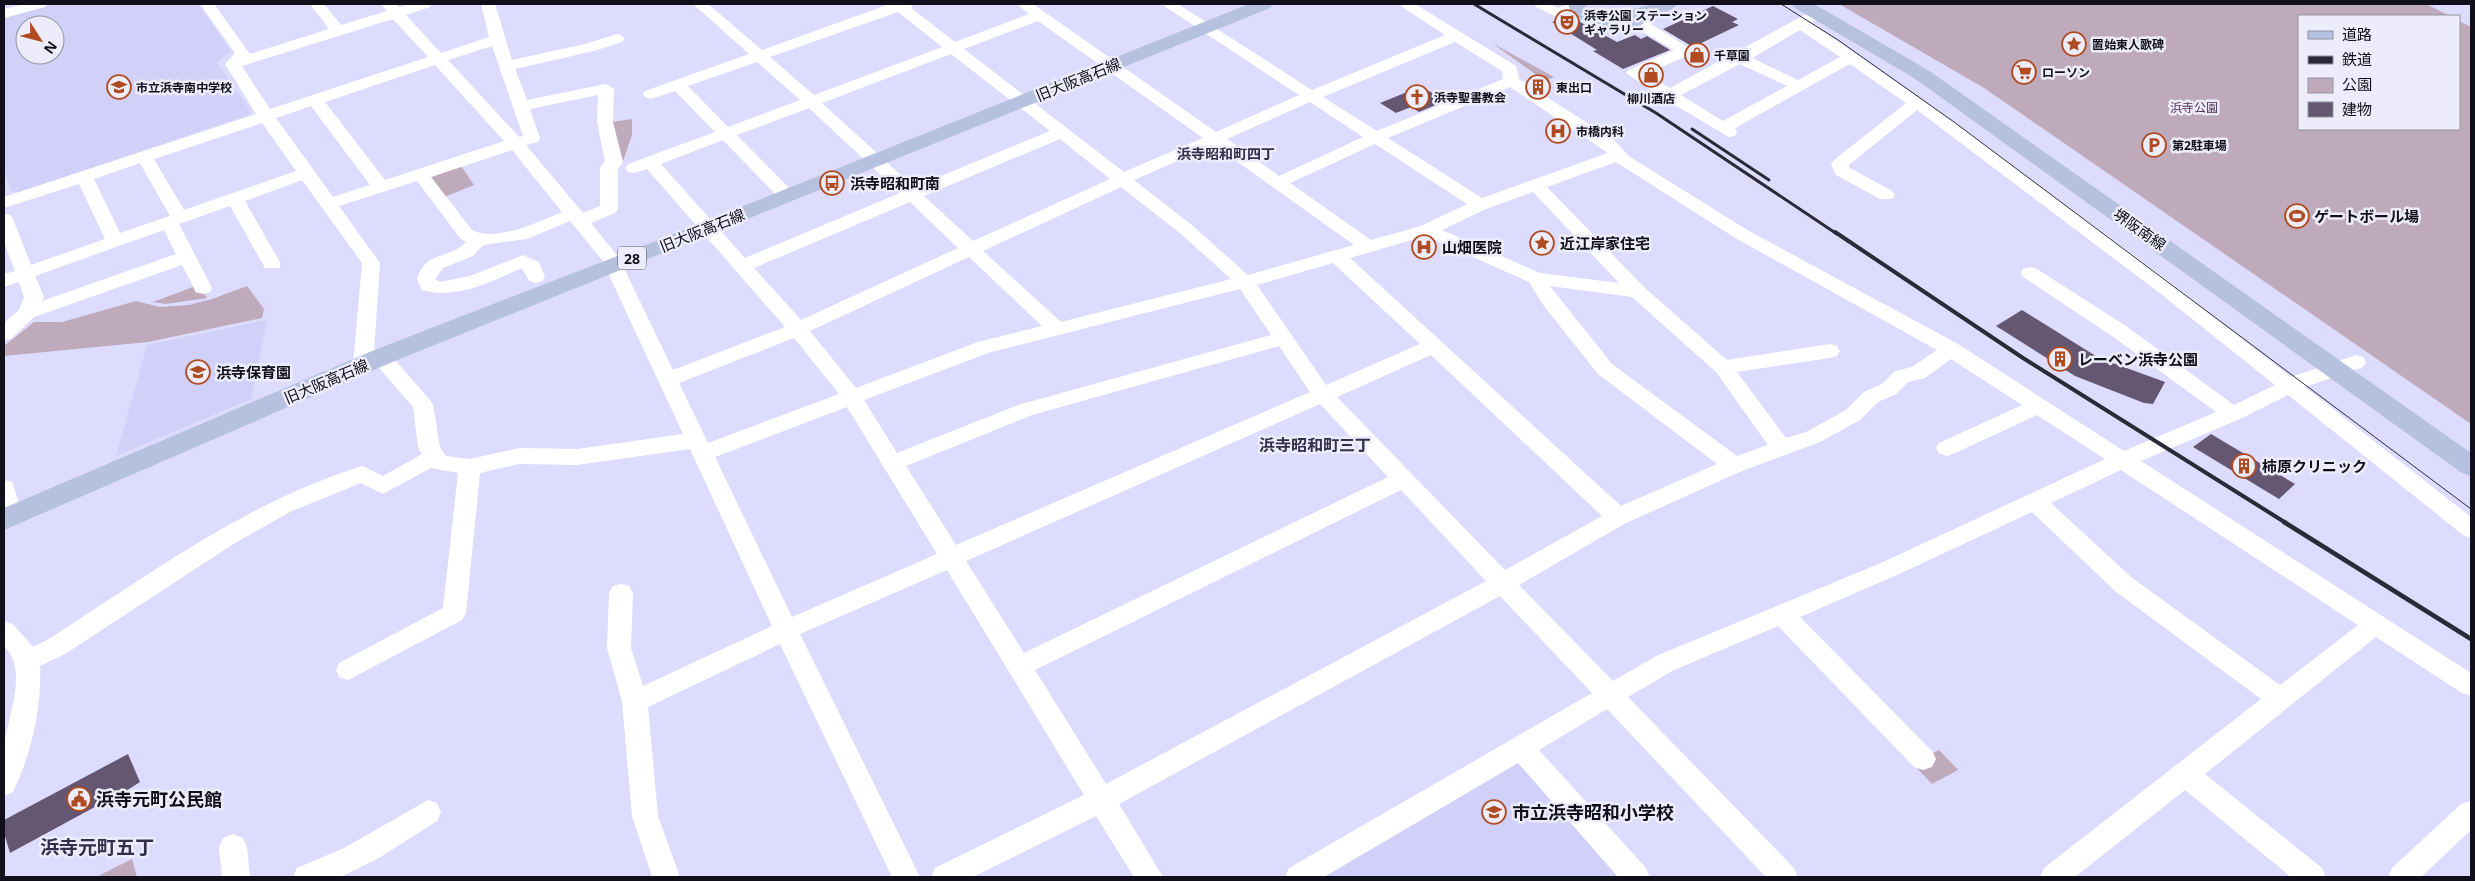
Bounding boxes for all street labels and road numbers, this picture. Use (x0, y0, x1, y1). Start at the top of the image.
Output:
street label: 旧大阪高石線 (1033, 53, 1123, 105)
street label: 旧大阪高石線 (657, 204, 747, 256)
street label: 堺阪南線 (2110, 204, 2170, 254)
road number: 28 (618, 247, 646, 270)
street label: 旧大阪高石線 (281, 354, 371, 408)

